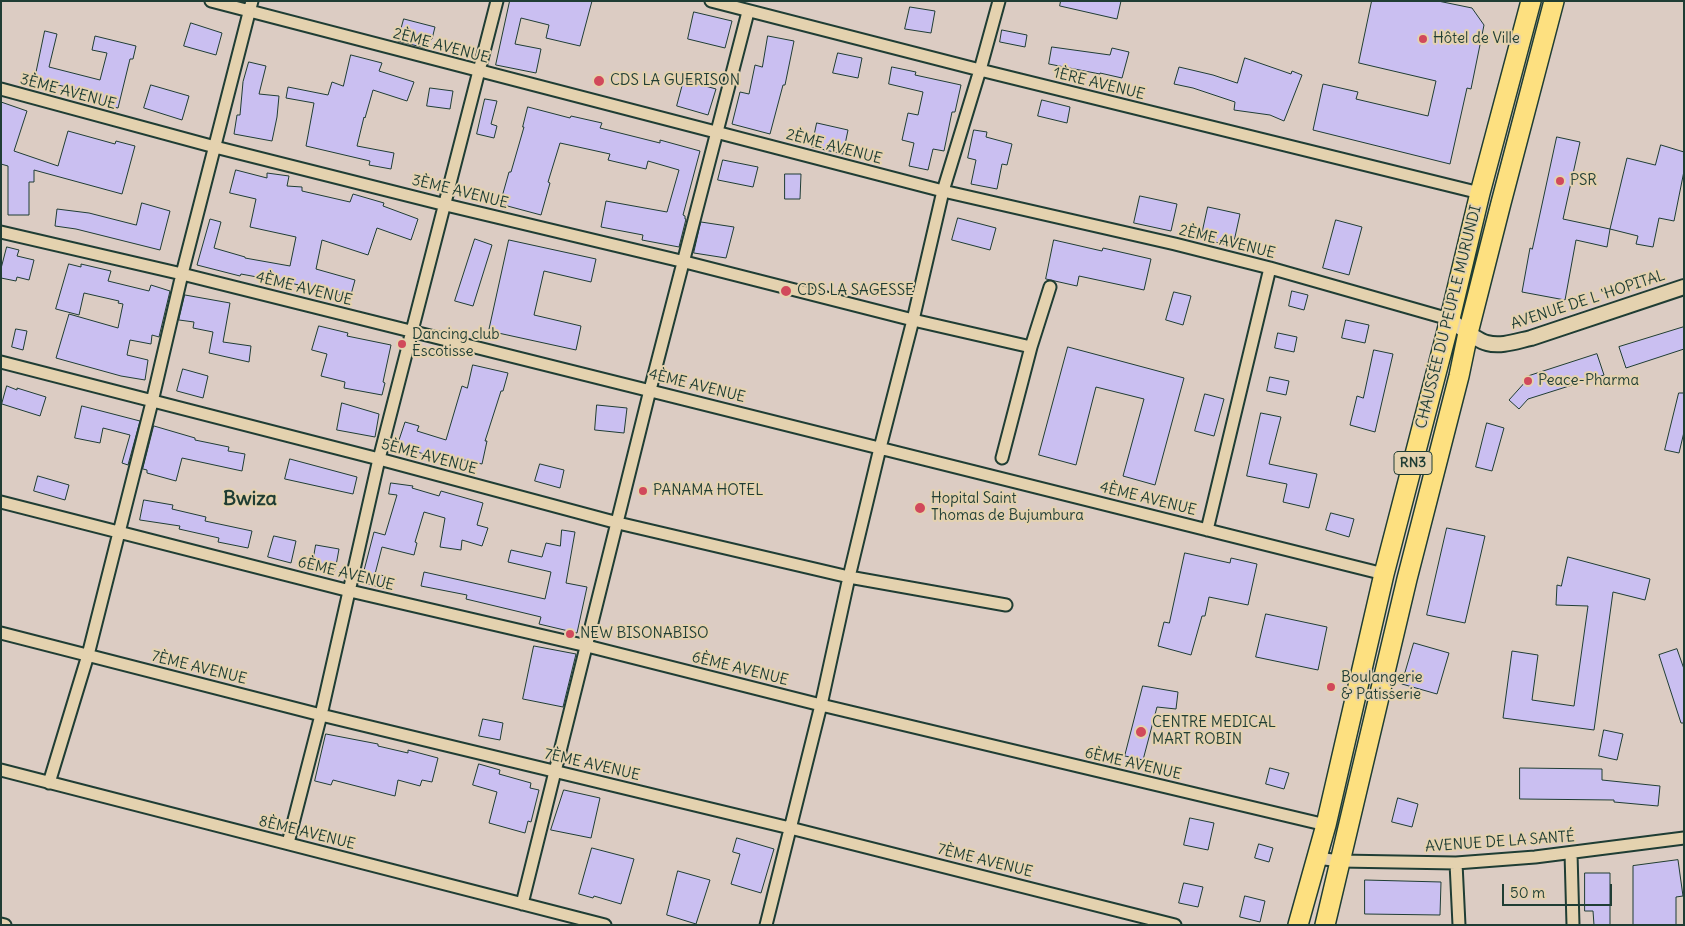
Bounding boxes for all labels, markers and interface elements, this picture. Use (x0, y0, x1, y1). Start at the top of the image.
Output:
street label: 2ÈME AVENUE (391, 25, 491, 67)
place label: Hôtel de Ville (1433, 30, 1520, 48)
marker: Hôtel de Ville (1417, 33, 1429, 45)
street label: 1ÈRE AVENUE (1051, 64, 1147, 104)
street label: 3ÈME AVENUE (18, 71, 118, 113)
place label: CDS LA GUERISON (610, 72, 740, 90)
marker: CDS LA GUERISON (592, 74, 606, 88)
street label: 2ÈME AVENUE (784, 126, 884, 168)
street label: 3ÈME AVENUE (410, 171, 510, 213)
place label: PSR (1570, 172, 1597, 190)
marker: PSR (1554, 175, 1566, 187)
street label: CHAUSSÉE DU PEUPLE MURUNDI (1412, 203, 1486, 431)
street label: 2ÈME AVENUE (1177, 221, 1277, 263)
street label: AVENUE DE L 'HOPITAL (1509, 267, 1667, 333)
street label: 4ÈME AVENUE (254, 268, 354, 310)
place label: CDS LA SAGESSE (797, 282, 914, 300)
marker: CDS LA SAGESSE (779, 284, 793, 298)
place label: Dancing club Escotisse (412, 326, 500, 361)
marker: Dancing club Escotisse (396, 338, 408, 350)
street label: 4ÈME AVENUE (647, 365, 747, 407)
place label: Peace-Pharma (1538, 372, 1639, 390)
marker: Peace-Pharma (1522, 375, 1534, 387)
street label: 5ÈME AVENUE (379, 436, 479, 478)
road number: RN3 (1394, 452, 1432, 474)
street label: 4ÈME AVENUE (1098, 478, 1198, 520)
place label: PANAMA HOTEL (653, 482, 763, 500)
marker: PANAMA HOTEL (637, 485, 649, 497)
district label: Bwiza (223, 487, 277, 511)
place label: Hopital Saint Thomas de Bujumbura (931, 490, 1084, 525)
marker: Hopital Saint Thomas de Bujumbura (913, 501, 927, 515)
street label: 6ÈME AVENUE (296, 553, 396, 595)
place label: NEW BISONABISO (580, 625, 709, 643)
marker: NEW BISONABISO (564, 628, 576, 640)
street label: 7ÈME AVENUE (150, 647, 248, 689)
street label: 6ÈME AVENUE (690, 648, 790, 690)
place label: Boulangerie & Patisserie (1341, 669, 1423, 704)
marker: Boulangerie & Patisserie (1325, 681, 1337, 693)
place label: CENTRE MEDICAL MART ROBIN (1152, 714, 1276, 749)
marker: CENTRE MEDICAL MART ROBIN (1134, 725, 1148, 739)
street label: 6ÈME AVENUE (1083, 744, 1183, 784)
street label: 7ÈME AVENUE (542, 745, 642, 785)
street label: 8ÈME AVENUE (257, 812, 357, 854)
street label: AVENUE DE LA SANTÉ (1425, 828, 1575, 856)
street label: 7ÈME AVENUE (936, 840, 1034, 882)
scale bar (1505, 874, 1615, 906)
text: 50 m (1510, 883, 1545, 902)

